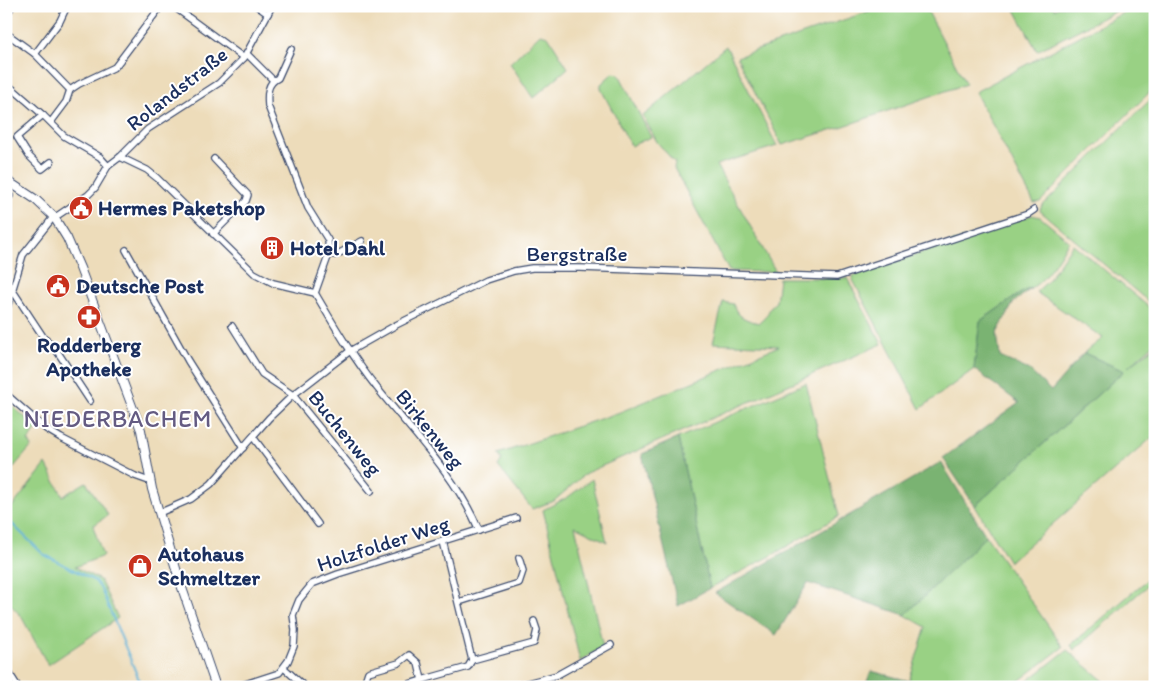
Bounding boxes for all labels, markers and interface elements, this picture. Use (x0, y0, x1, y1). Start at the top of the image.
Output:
street label: Rolandstraße (121, 41, 232, 136)
public building icon: Hermes Paketshop (68, 195, 94, 221)
place label: Hermes Paketshop (98, 195, 265, 221)
building icon: Hotel Dahl (259, 235, 285, 261)
place label: Hotel Dahl (290, 235, 386, 260)
street label: Bergstraße (526, 241, 628, 266)
public building icon: Deutsche Post (45, 273, 71, 299)
place label: Deutsche Post (76, 273, 204, 298)
pharmacy icon: Rodderberg Apotheke (76, 304, 102, 330)
place label: Rodderberg Apotheke (37, 332, 142, 382)
street label: Birkenweg (391, 384, 470, 474)
street label: Buchenweg (303, 385, 388, 481)
district label: NIEDERBACHEM (24, 404, 212, 433)
street label: Holzfolder Weg (313, 510, 452, 577)
place label: Autohaus Schmeltzer (157, 541, 261, 590)
shop icon: Autohaus Schmeltzer (127, 553, 153, 579)

